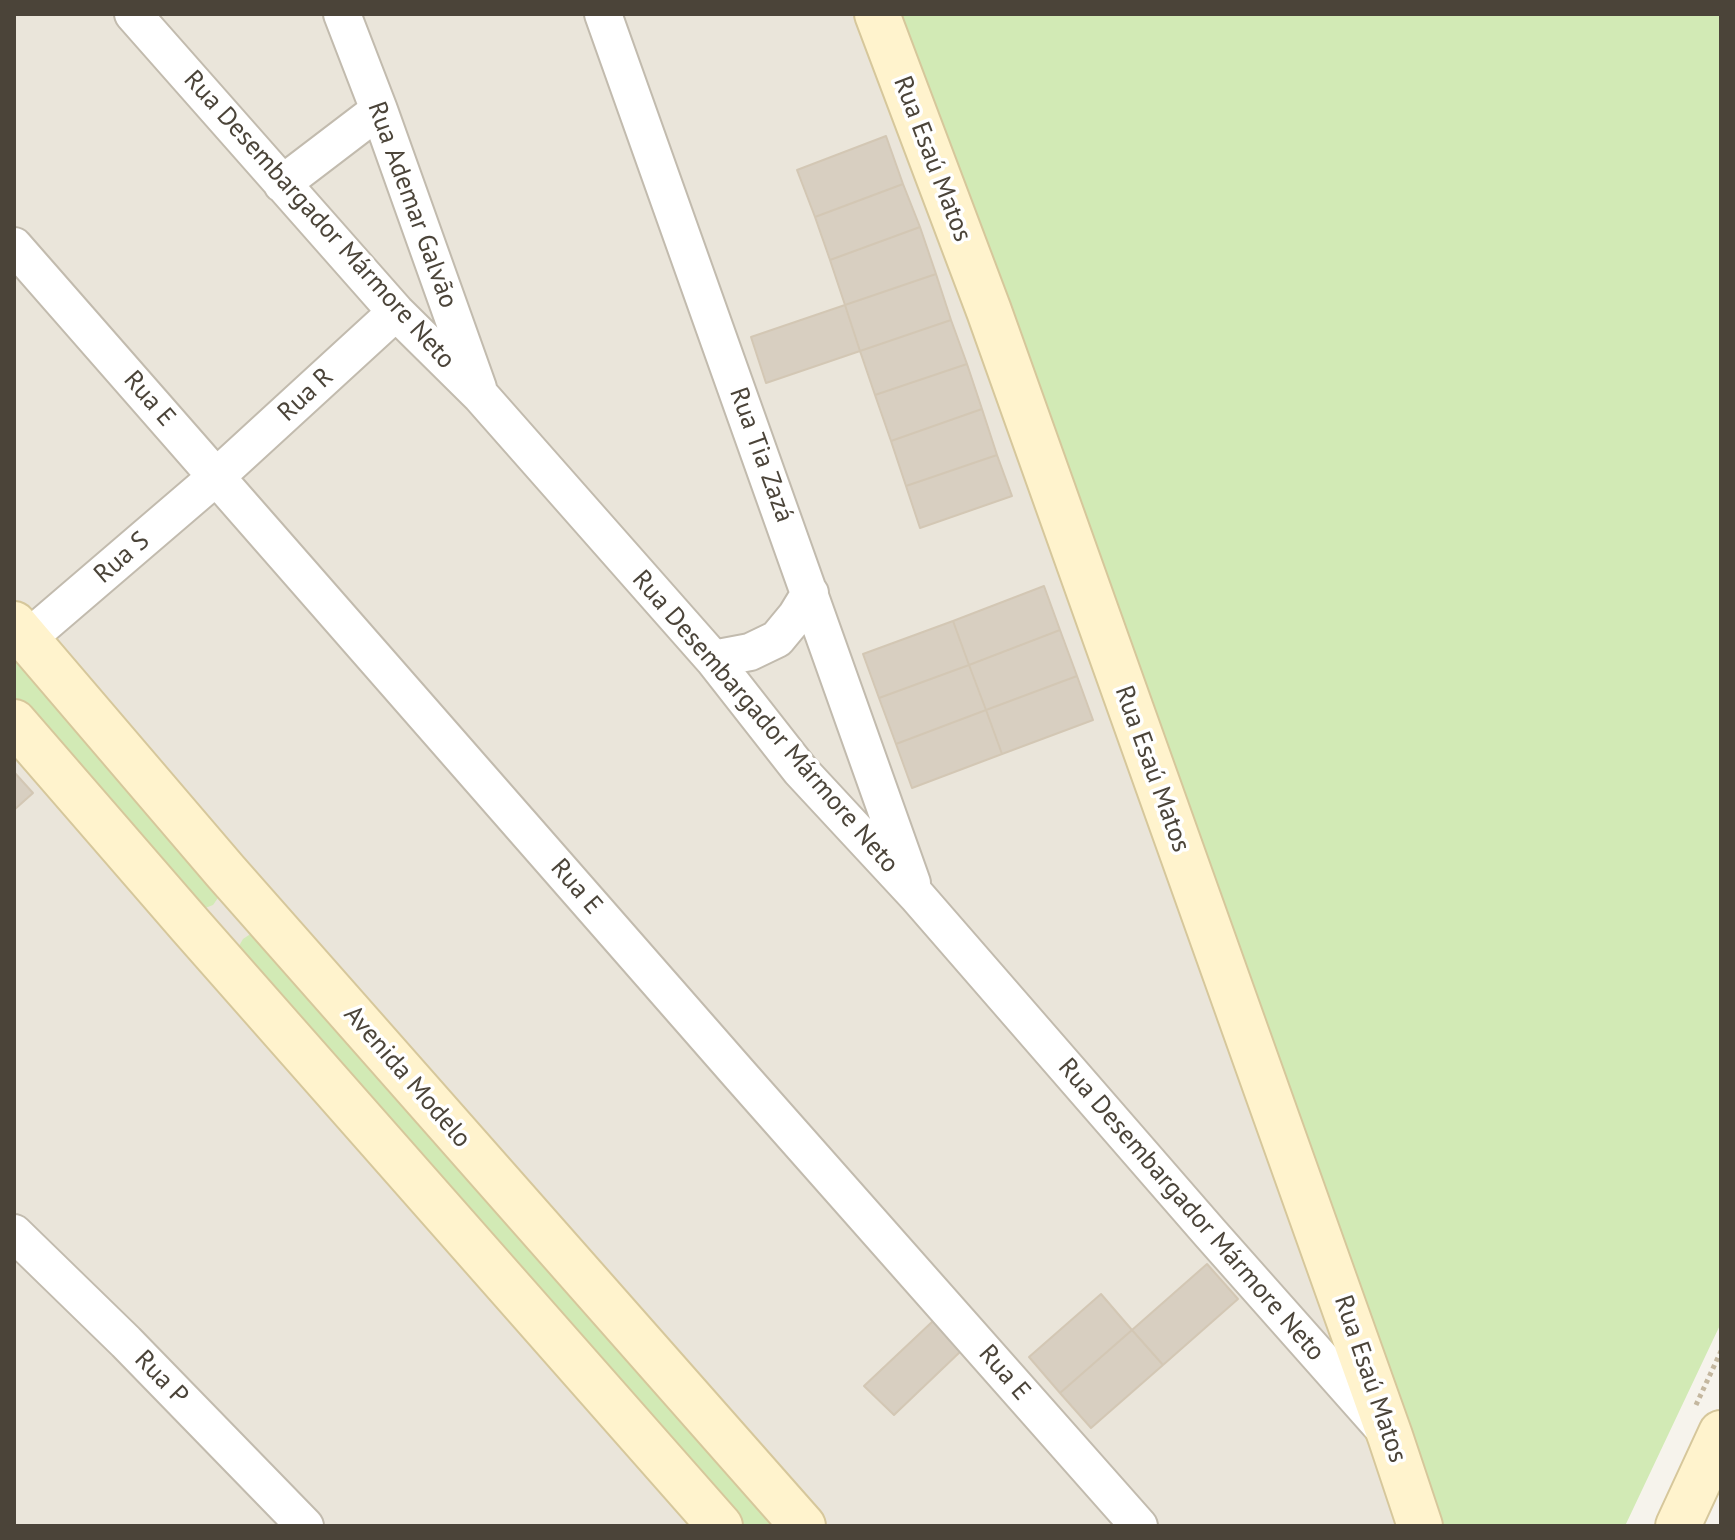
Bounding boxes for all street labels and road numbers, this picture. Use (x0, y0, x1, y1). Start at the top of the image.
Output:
street label: Rua Desembargador Mármore Neto (177, 65, 461, 375)
street label: Rua Esaú Matos (886, 72, 978, 246)
street label: Rua Ademar Galvão (360, 98, 464, 312)
street label: Rua R (272, 362, 340, 428)
street label: Rua E (117, 365, 181, 433)
street label: Rua Tia Zazá (722, 383, 800, 527)
street label: Rua S (88, 526, 156, 590)
street label: Rua Desembargador Mármore Neto (625, 564, 905, 880)
street label: Rua Esaú Matos (1107, 682, 1197, 856)
street label: Rua E (544, 853, 608, 921)
street label: Avenida Modelo (337, 1000, 477, 1154)
street label: Rua Desembargador Mármore Neto (1051, 1052, 1331, 1368)
street label: Rua Esaú Matos (1327, 1291, 1413, 1467)
street label: Rua E (972, 1339, 1036, 1407)
street label: Rua P (128, 1344, 194, 1412)

